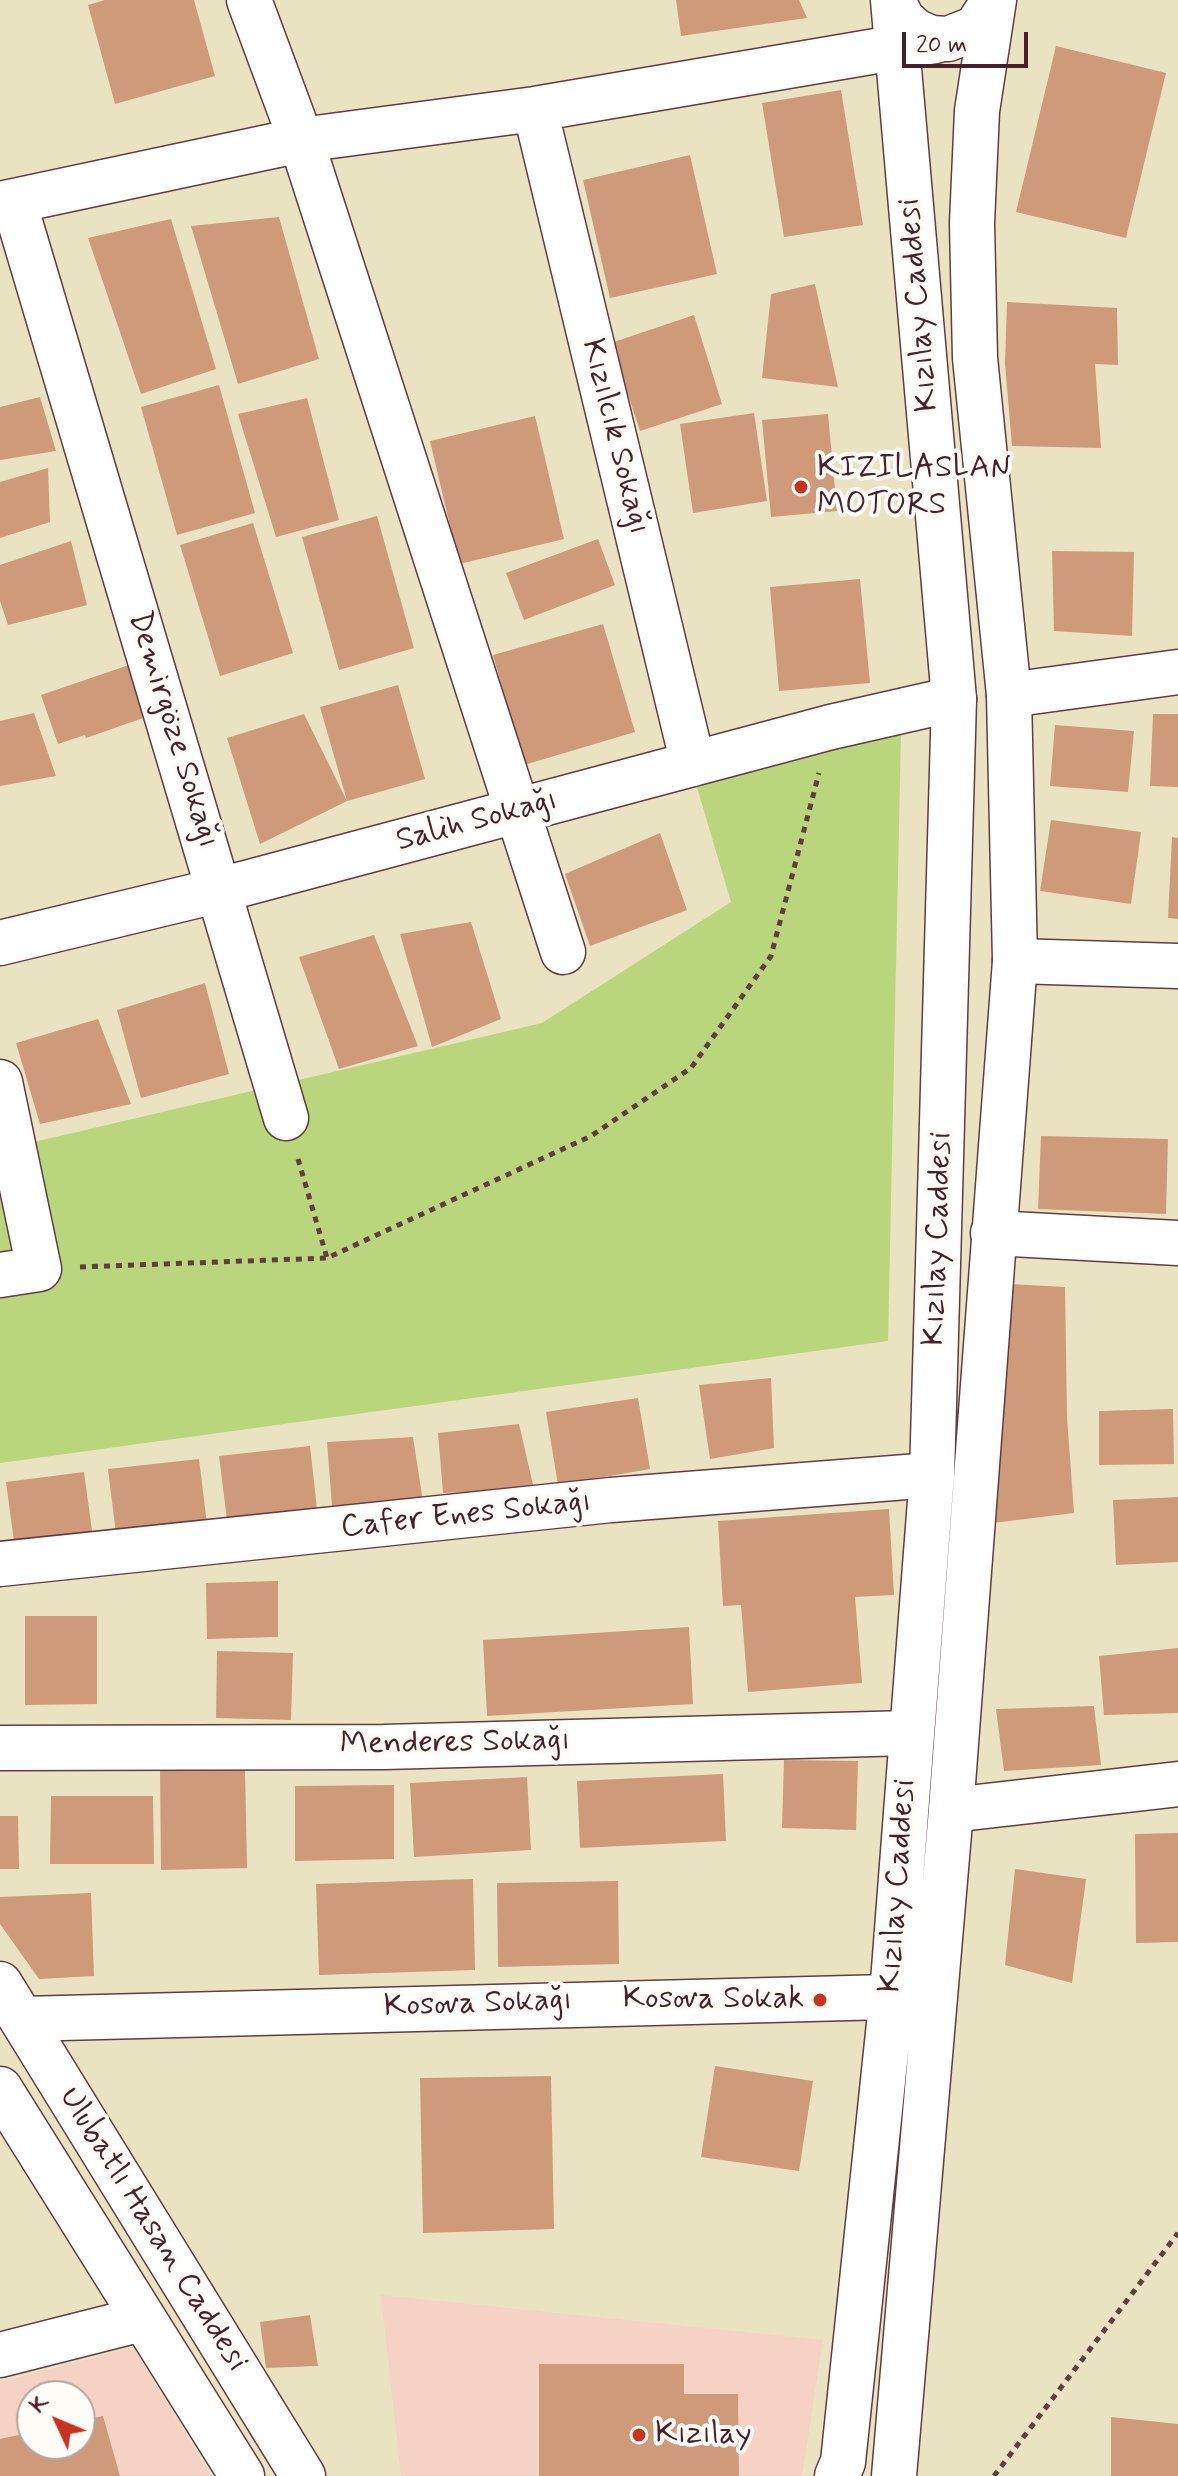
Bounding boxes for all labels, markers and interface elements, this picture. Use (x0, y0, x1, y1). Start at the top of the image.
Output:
scale bar (906, 16, 1032, 66)
text: 20 m (916, 30, 967, 61)
street label: Kızılay Caddesi (892, 197, 948, 413)
street label: Kızılcık Sokağı (571, 335, 657, 539)
place label: KIZILASLAN MOTORS (817, 450, 1011, 525)
marker: KIZILASLAN MOTORS (792, 478, 810, 496)
street label: Demirgöze Sokağı (118, 607, 226, 853)
street label: Salih Sokağı (392, 782, 562, 862)
street label: Kızılay Caddesi (916, 1131, 962, 1347)
street label: Cafer Enes Sokağı (339, 1484, 593, 1548)
street label: Menderes Sokağı (340, 1723, 570, 1765)
street label: Kızılay Caddesi (872, 1778, 926, 1994)
place label: Kosova Sokak (622, 1981, 804, 2019)
street label: Kosova Sokağı (383, 1983, 573, 2027)
marker: Kosova Sokak (811, 1991, 829, 2009)
street label: Ulubatlı Hasan Caddesi (49, 2081, 255, 2379)
north arrow (16, 2380, 96, 2460)
text: K (25, 2389, 56, 2420)
place label: Kızılay (655, 2416, 752, 2454)
marker: Kızılay (630, 2426, 648, 2444)

